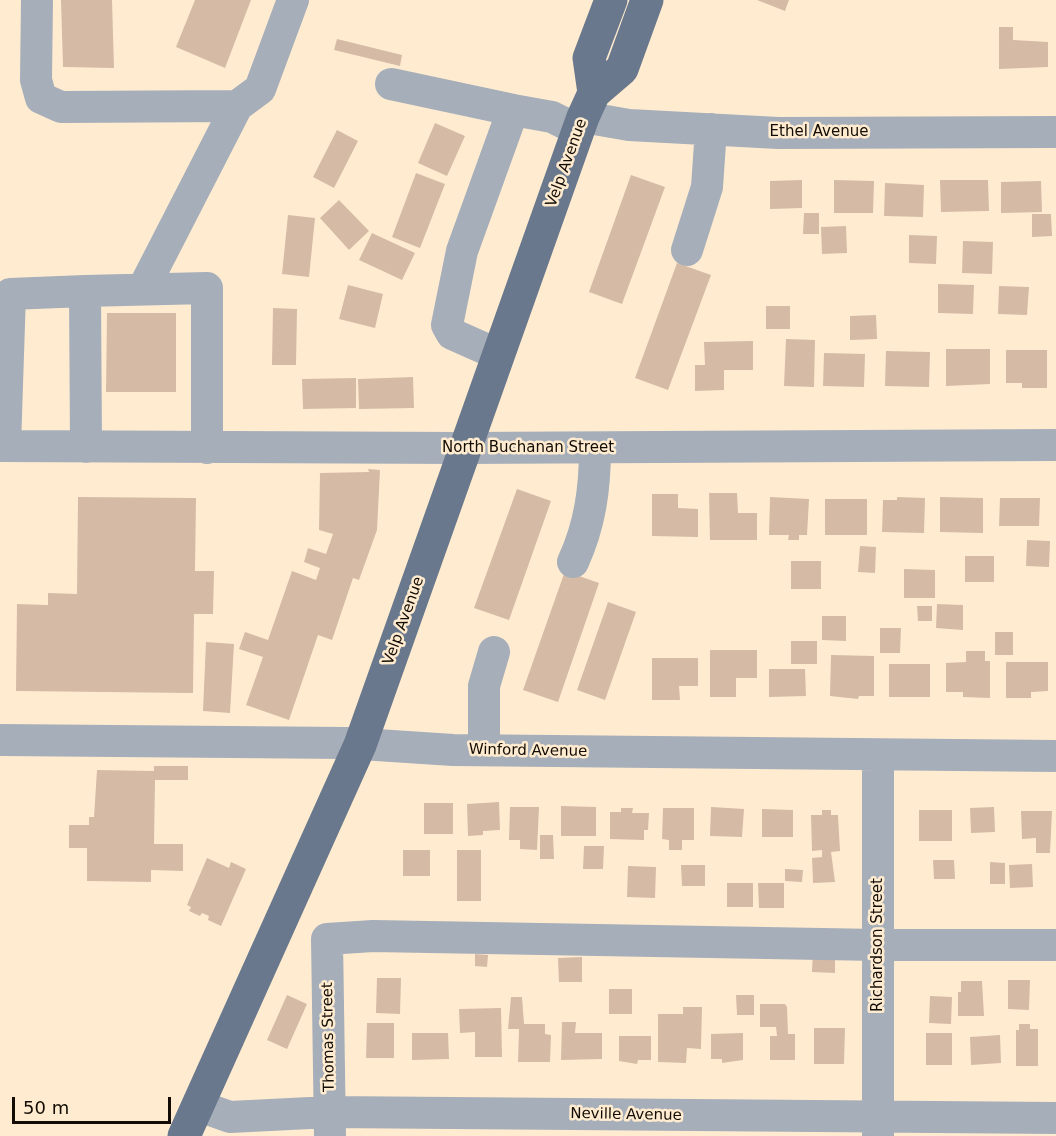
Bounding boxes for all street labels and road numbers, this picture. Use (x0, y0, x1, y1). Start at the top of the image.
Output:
street label: Velp Avenue (543, 116, 591, 210)
street label: Ethel Avenue (770, 123, 868, 141)
street label: North Buchanan Street (442, 439, 614, 457)
street label: Velp Avenue (380, 574, 428, 668)
street label: Winford Avenue (469, 741, 587, 761)
street label: Richardson Street (869, 878, 887, 1012)
street label: Thomas Street (319, 982, 339, 1092)
street label: Neville Avenue (570, 1105, 682, 1125)

